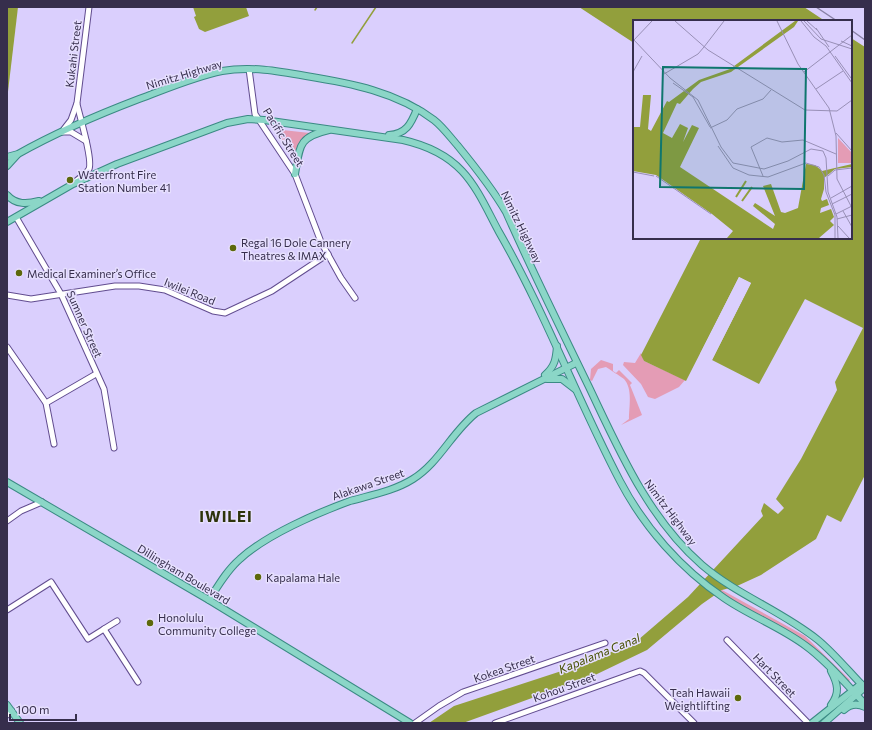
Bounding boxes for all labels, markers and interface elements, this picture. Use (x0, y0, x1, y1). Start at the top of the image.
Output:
street label: Kukahi Street (62, 19, 84, 88)
inset map (633, 20, 852, 239)
street label: Nimitz Highway (144, 56, 224, 92)
street label: Pacific Street (261, 105, 307, 169)
place label: Waterfront Fire Station Number 41 (78, 168, 171, 194)
marker: Waterfront Fire Station Number 41 (65, 175, 75, 185)
street label: Nimitz Highway (499, 189, 545, 266)
place label: Regal 16 Dole Cannery Theatres & IMAX (241, 236, 351, 262)
marker: Regal 16 Dole Cannery Theatres & IMAX (228, 243, 238, 253)
place label: Medical Examiner’s Office (27, 267, 156, 280)
marker: Medical Examiner’s Office (14, 268, 24, 278)
street label: Iwilei Road (163, 275, 217, 307)
street label: Sumner Street (64, 289, 106, 360)
street label: Alakawa Street (330, 465, 406, 502)
street label: Nimitz Highway (642, 477, 700, 548)
district label: IWILEI (199, 507, 253, 525)
street label: Dillingham Boulevard (135, 541, 233, 607)
place label: Kapalama Hale (266, 571, 340, 584)
marker: Kapalama Hale (253, 572, 263, 582)
place label: Honolulu Community College (158, 611, 256, 637)
marker: Honolulu Community College (145, 618, 155, 628)
water label: Kapalama Canal (556, 630, 643, 676)
street label: Hart Street (751, 650, 799, 700)
street label: Kokea Street (472, 651, 537, 685)
street label: Kohou Street (531, 669, 598, 704)
place label: Teah Hawaii Weightlifting (665, 686, 730, 712)
marker: Teah Hawaii Weightlifting (733, 693, 743, 703)
scale bar (10, 696, 76, 722)
text: 100 m (16, 702, 50, 716)

